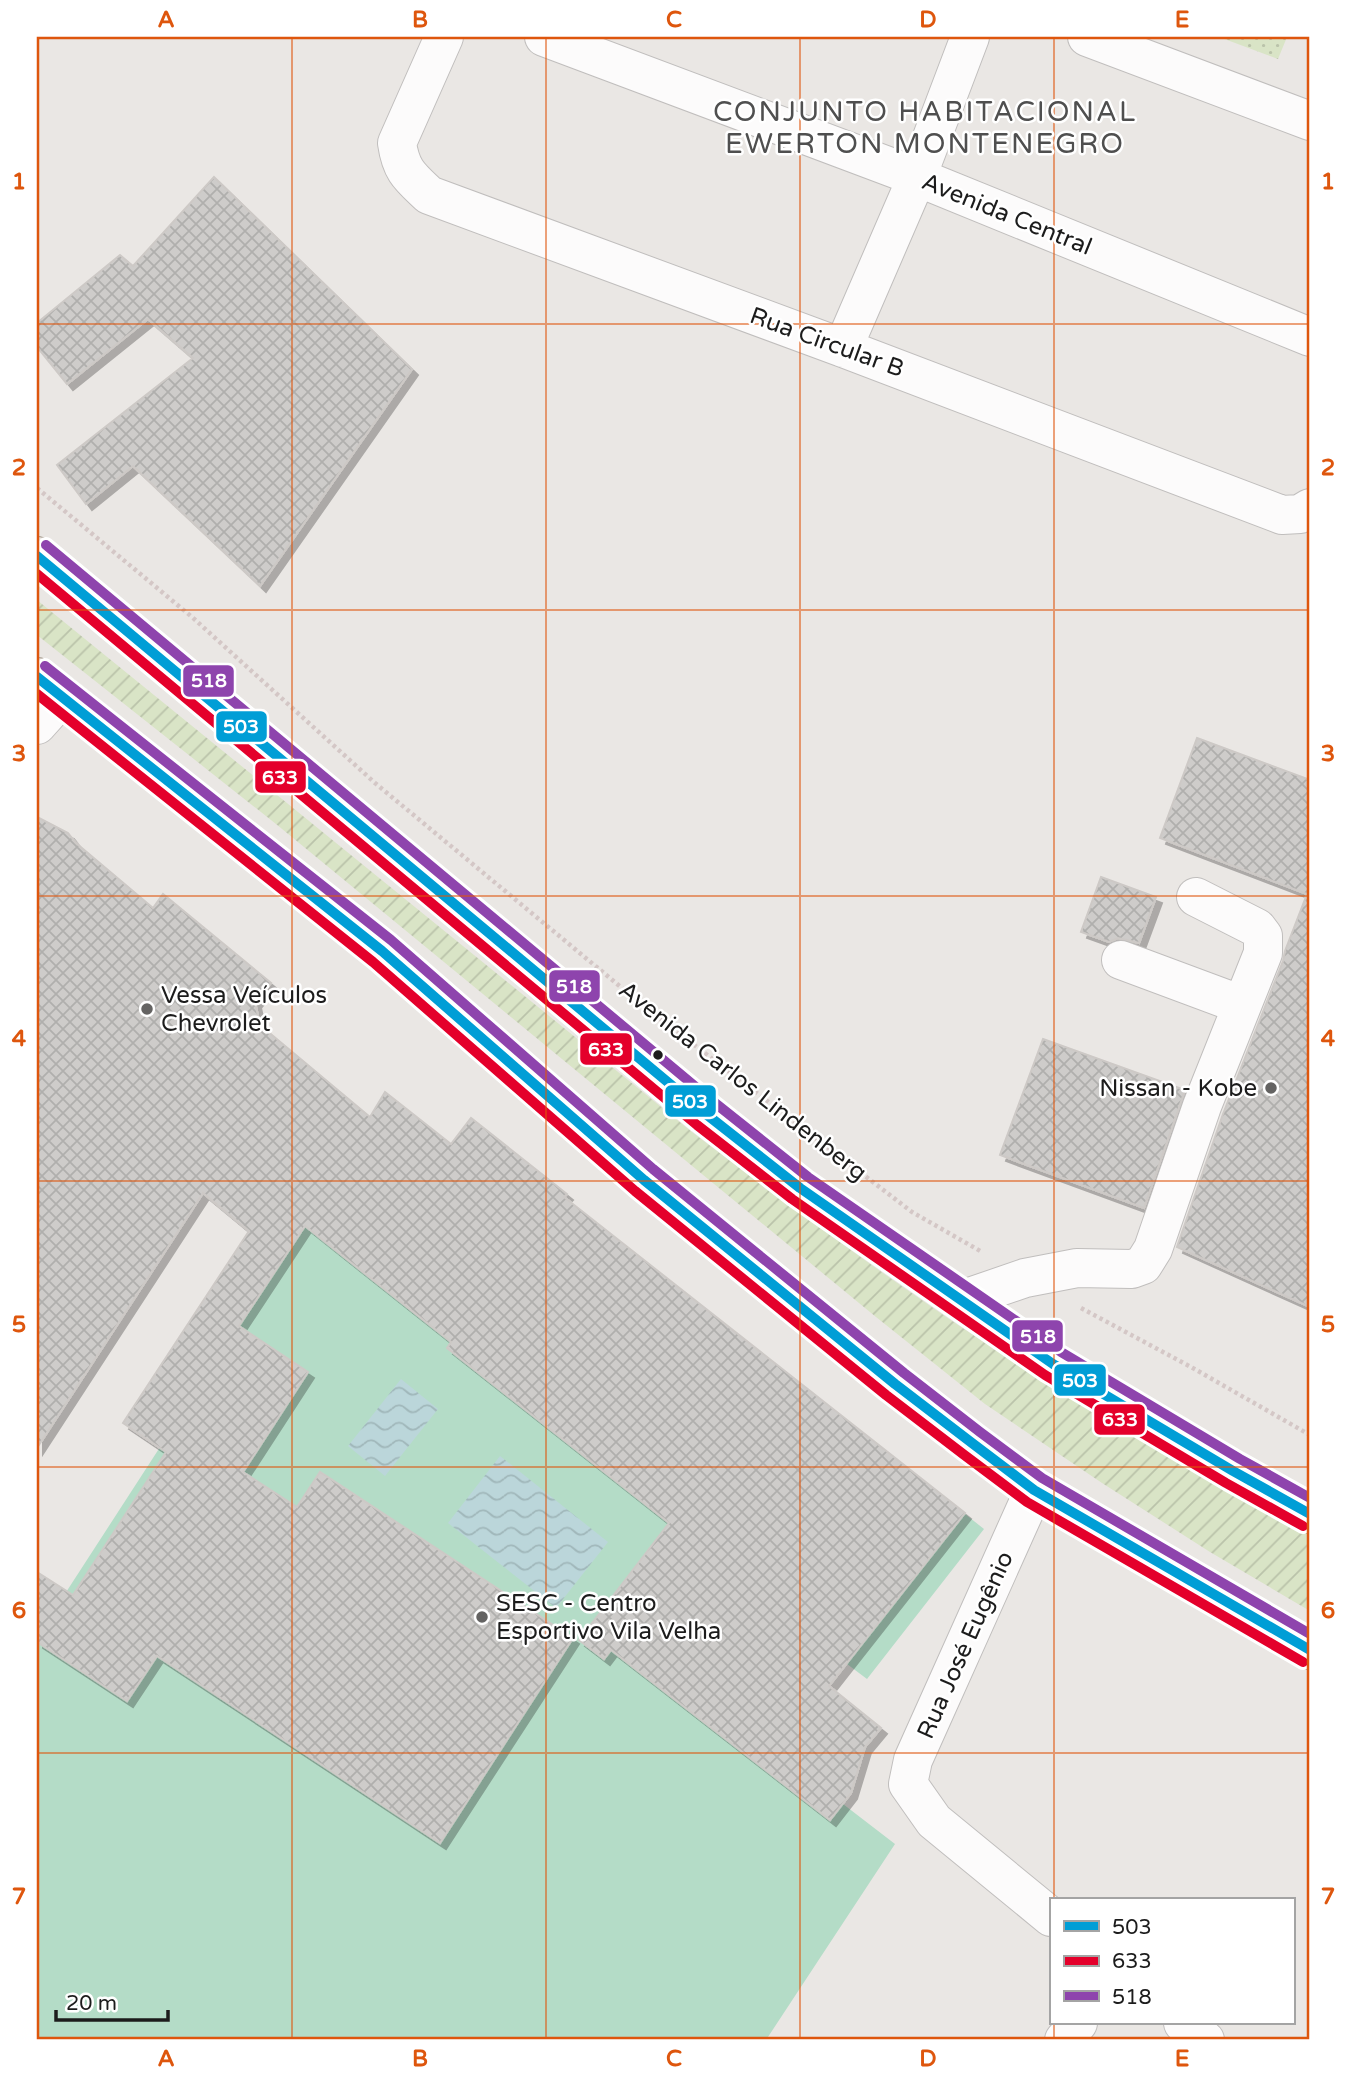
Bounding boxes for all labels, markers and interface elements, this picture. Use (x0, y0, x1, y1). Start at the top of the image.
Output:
text: A (157, 6, 175, 34)
text: B (412, 6, 428, 34)
text: C (666, 6, 682, 34)
text: D (919, 6, 937, 34)
text: E (1175, 6, 1189, 34)
district label: CONJUNTO HABITACIONAL EWERTON MONTENEGRO (713, 95, 1137, 161)
street label: Avenida Central (918, 167, 1096, 262)
text: 1 (12, 168, 26, 196)
text: 1 (1321, 168, 1335, 196)
street label: Rua Circular B (746, 301, 908, 384)
text: 2 (12, 454, 26, 482)
text: 2 (1321, 454, 1335, 482)
line badge: 518 (182, 664, 235, 698)
text: 518 (191, 670, 227, 692)
line badge: 503 (215, 710, 268, 743)
text: 503 (223, 716, 259, 738)
text: 3 (12, 740, 26, 768)
text: 3 (1321, 740, 1335, 768)
line badge: 633 (254, 760, 307, 794)
text: 633 (262, 767, 298, 789)
line badge: 518 (548, 969, 601, 1003)
text: 518 (556, 976, 592, 998)
street label: Avenida Carlos Lindenberg (613, 976, 872, 1187)
place label: Vessa Veículos Chevrolet (161, 981, 327, 1038)
marker: Vessa Veículos Chevrolet (139, 1001, 155, 1017)
text: 4 (12, 1025, 27, 1053)
text: 4 (1321, 1025, 1336, 1053)
line badge: 633 (579, 1032, 633, 1066)
text: 633 (588, 1039, 624, 1061)
unlabelled marker (651, 1048, 665, 1062)
place label: Nissan - Kobe (1099, 1074, 1257, 1103)
marker: Nissan - Kobe (1263, 1080, 1279, 1096)
line badge: 503 (664, 1084, 717, 1118)
text: 503 (672, 1091, 708, 1113)
text: 5 (12, 1311, 26, 1339)
text: 5 (1321, 1311, 1335, 1339)
line badge: 518 (1011, 1319, 1064, 1353)
text: 518 (1020, 1326, 1056, 1348)
line badge: 503 (1053, 1363, 1107, 1397)
text: 503 (1062, 1370, 1098, 1392)
line badge: 633 (1093, 1403, 1146, 1436)
text: 633 (1102, 1409, 1138, 1431)
street label: Rua José Eugênio (911, 1547, 1020, 1743)
place label: SESC - Centro Esportivo Vila Velha (496, 1589, 721, 1646)
text: 6 (12, 1597, 26, 1625)
text: 6 (1321, 1597, 1335, 1625)
marker: SESC - Centro Esportivo Vila Velha (474, 1609, 490, 1625)
text: 7 (12, 1883, 26, 1911)
text: 7 (1321, 1883, 1335, 1911)
legend (1050, 1898, 1294, 2024)
text: 503 (1112, 1915, 1152, 1940)
text: 633 (1112, 1949, 1152, 1974)
scale bar (56, 1979, 168, 2023)
text: 518 (1112, 1985, 1152, 2010)
text: 20 m (66, 1991, 117, 2016)
text: A (157, 2045, 175, 2073)
text: B (412, 2045, 428, 2073)
text: C (666, 2045, 682, 2073)
text: D (919, 2045, 937, 2073)
text: E (1175, 2045, 1189, 2073)

